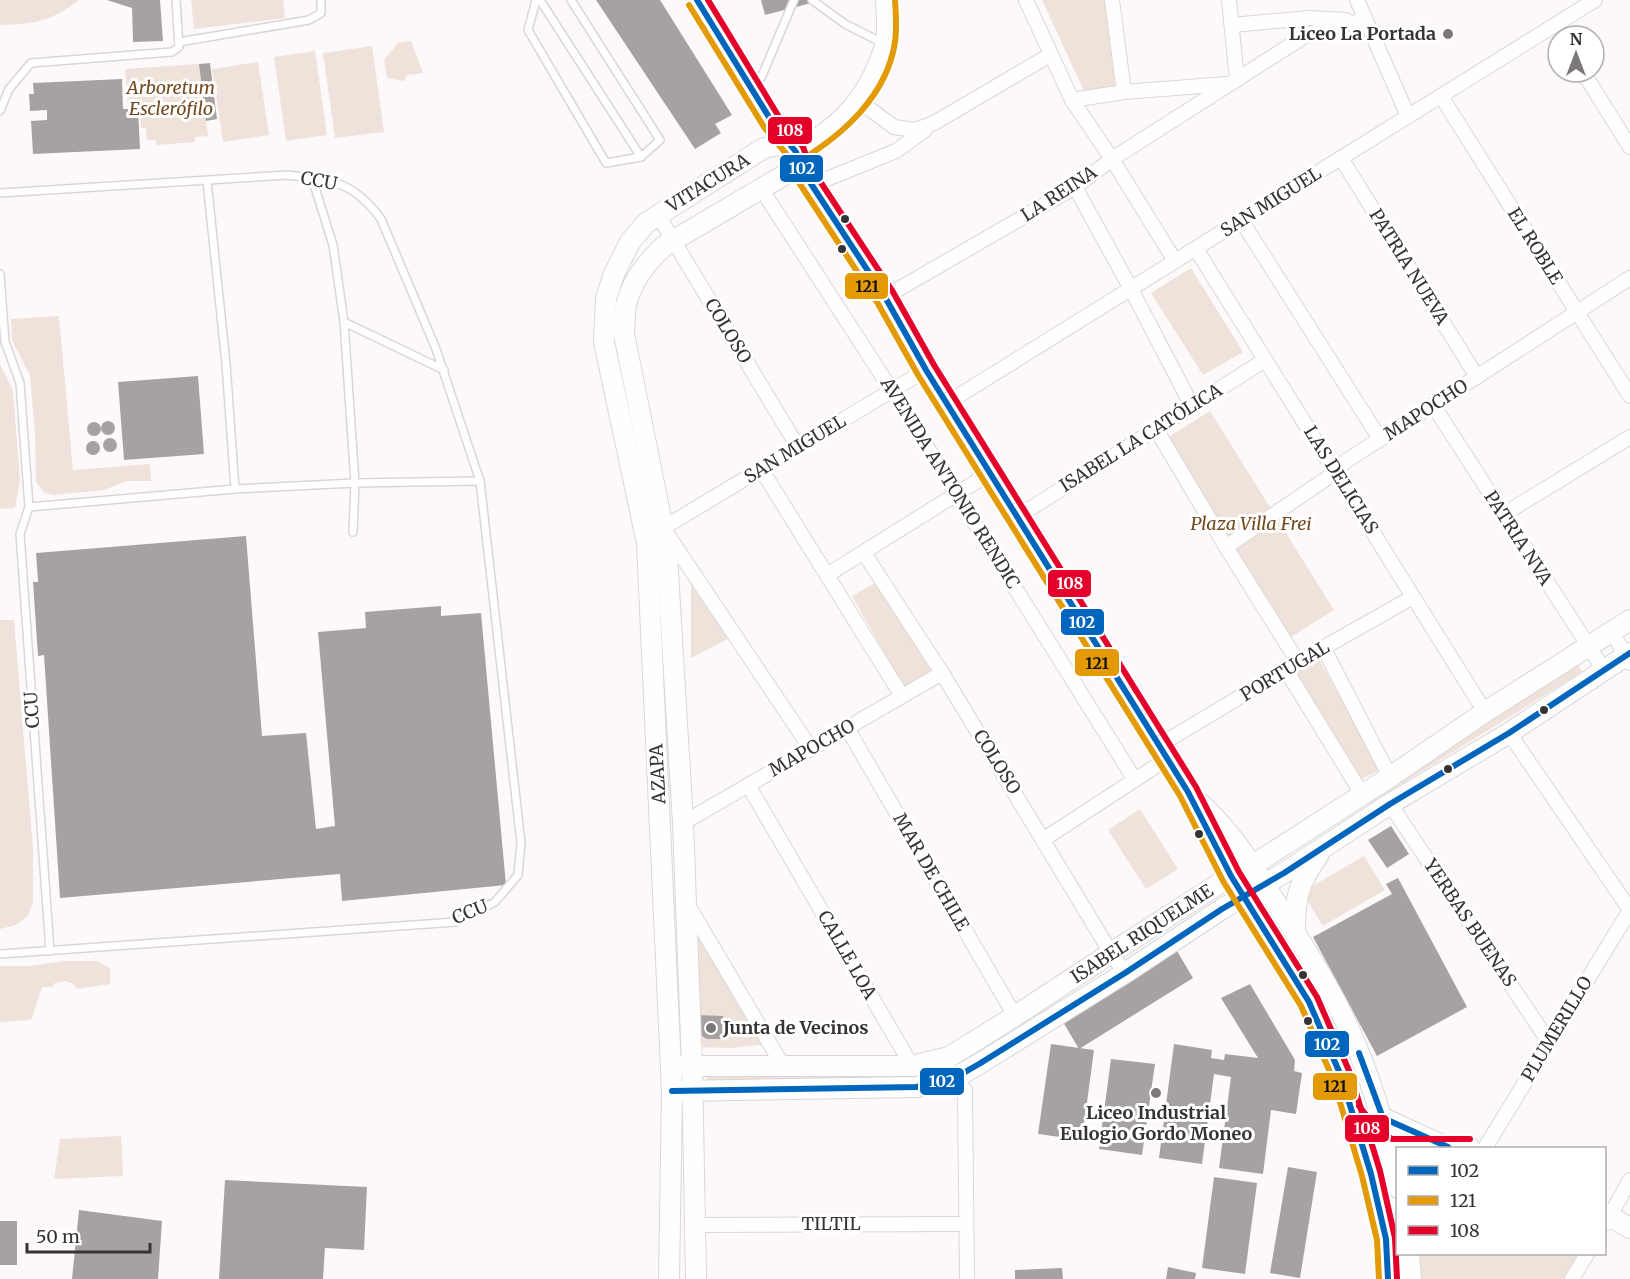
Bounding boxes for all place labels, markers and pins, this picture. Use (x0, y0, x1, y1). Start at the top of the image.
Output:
place label: Liceo La Portada (1289, 22, 1436, 45)
marker: Liceo La Portada (1441, 27, 1455, 41)
unlabelled marker (839, 213, 851, 225)
unlabelled marker (836, 243, 848, 255)
unlabelled marker (1538, 704, 1550, 716)
unlabelled marker (1442, 763, 1454, 775)
unlabelled marker (1193, 828, 1205, 840)
unlabelled marker (1297, 969, 1309, 981)
unlabelled marker (1302, 1015, 1314, 1027)
place label: Junta de Vecinos (722, 1016, 869, 1039)
marker: Junta de Vecinos (704, 1021, 718, 1035)
marker: Liceo Industrial Eulogio Gordo Moneo (1149, 1086, 1163, 1100)
place label: Liceo Industrial Eulogio Gordo Moneo (1060, 1101, 1252, 1145)

